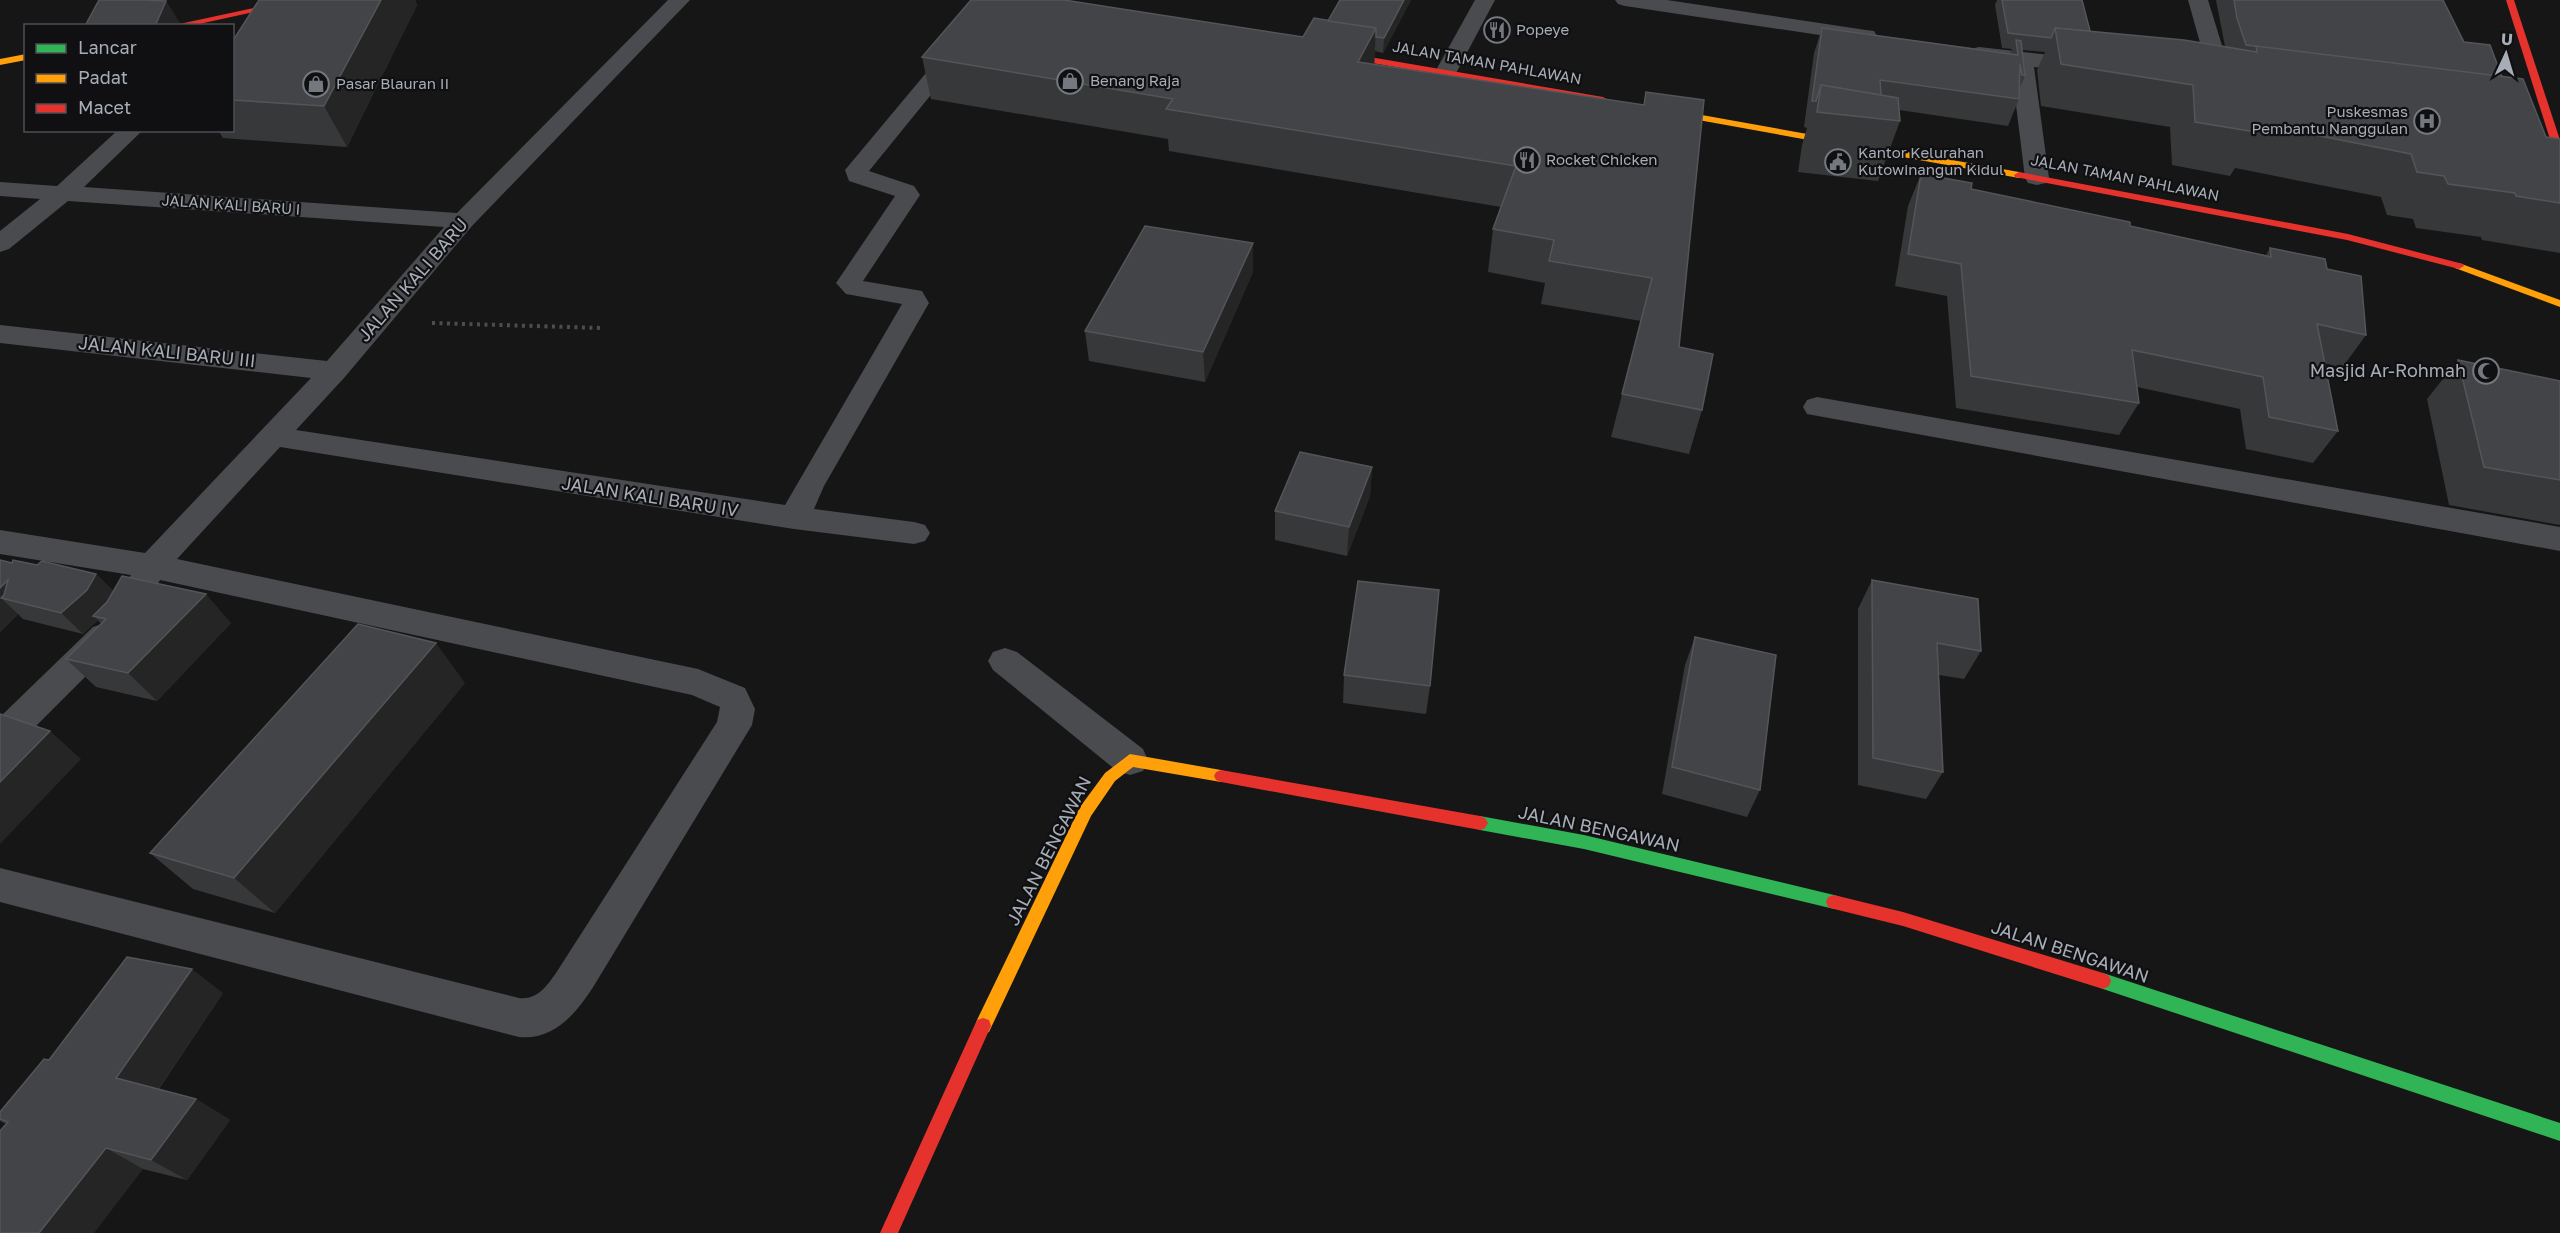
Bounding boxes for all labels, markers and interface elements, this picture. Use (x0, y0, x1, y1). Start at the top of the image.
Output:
restaurant icon: Popeye (1482, 15, 1512, 45)
place label: Popeye (1516, 20, 1569, 38)
legend (24, 24, 234, 132)
north arrow (2476, 24, 2536, 84)
text: U (2501, 29, 2514, 49)
text: Lancar (78, 36, 137, 58)
street label: JALAN TAMAN PAHLAWAN (1391, 37, 1583, 88)
text: Padat (78, 66, 128, 88)
shop icon: Benang Raja (1055, 66, 1085, 96)
shop icon: Pasar Blauran II (301, 69, 331, 99)
place label: Benang Raja (1090, 71, 1180, 89)
place label: Pasar Blauran II (336, 74, 449, 92)
text: Macet (78, 96, 131, 118)
place label: Puskesmas Pembantu Nanggulan (2252, 102, 2408, 137)
hospital icon: Puskesmas Pembantu Nanggulan (2412, 106, 2442, 136)
place label: Kantor Kelurahan Kutowinangun Kidul (1858, 143, 2004, 178)
restaurant icon: Rocket Chicken (1512, 145, 1542, 175)
public building icon: Kantor Kelurahan Kutowinangun Kidul (1823, 147, 1853, 177)
place label: Rocket Chicken (1546, 150, 1658, 168)
street label: JALAN TAMAN PAHLAWAN (2029, 150, 2221, 204)
street label: JALAN KALI BARU I (161, 190, 301, 218)
street label: JALAN KALI BARU (353, 213, 472, 346)
street label: JALAN KALI BARU III (77, 331, 257, 371)
mosque icon: Masjid Ar-Rohmah (2471, 356, 2501, 386)
place label: Masjid Ar-Rohmah (2310, 359, 2466, 381)
street label: JALAN KALI BARU IV (560, 471, 740, 521)
street label: JALAN BENGAWAN (1001, 772, 1095, 929)
street label: JALAN BENGAWAN (1516, 800, 1682, 856)
street label: JALAN BENGAWAN (1989, 915, 2152, 987)

